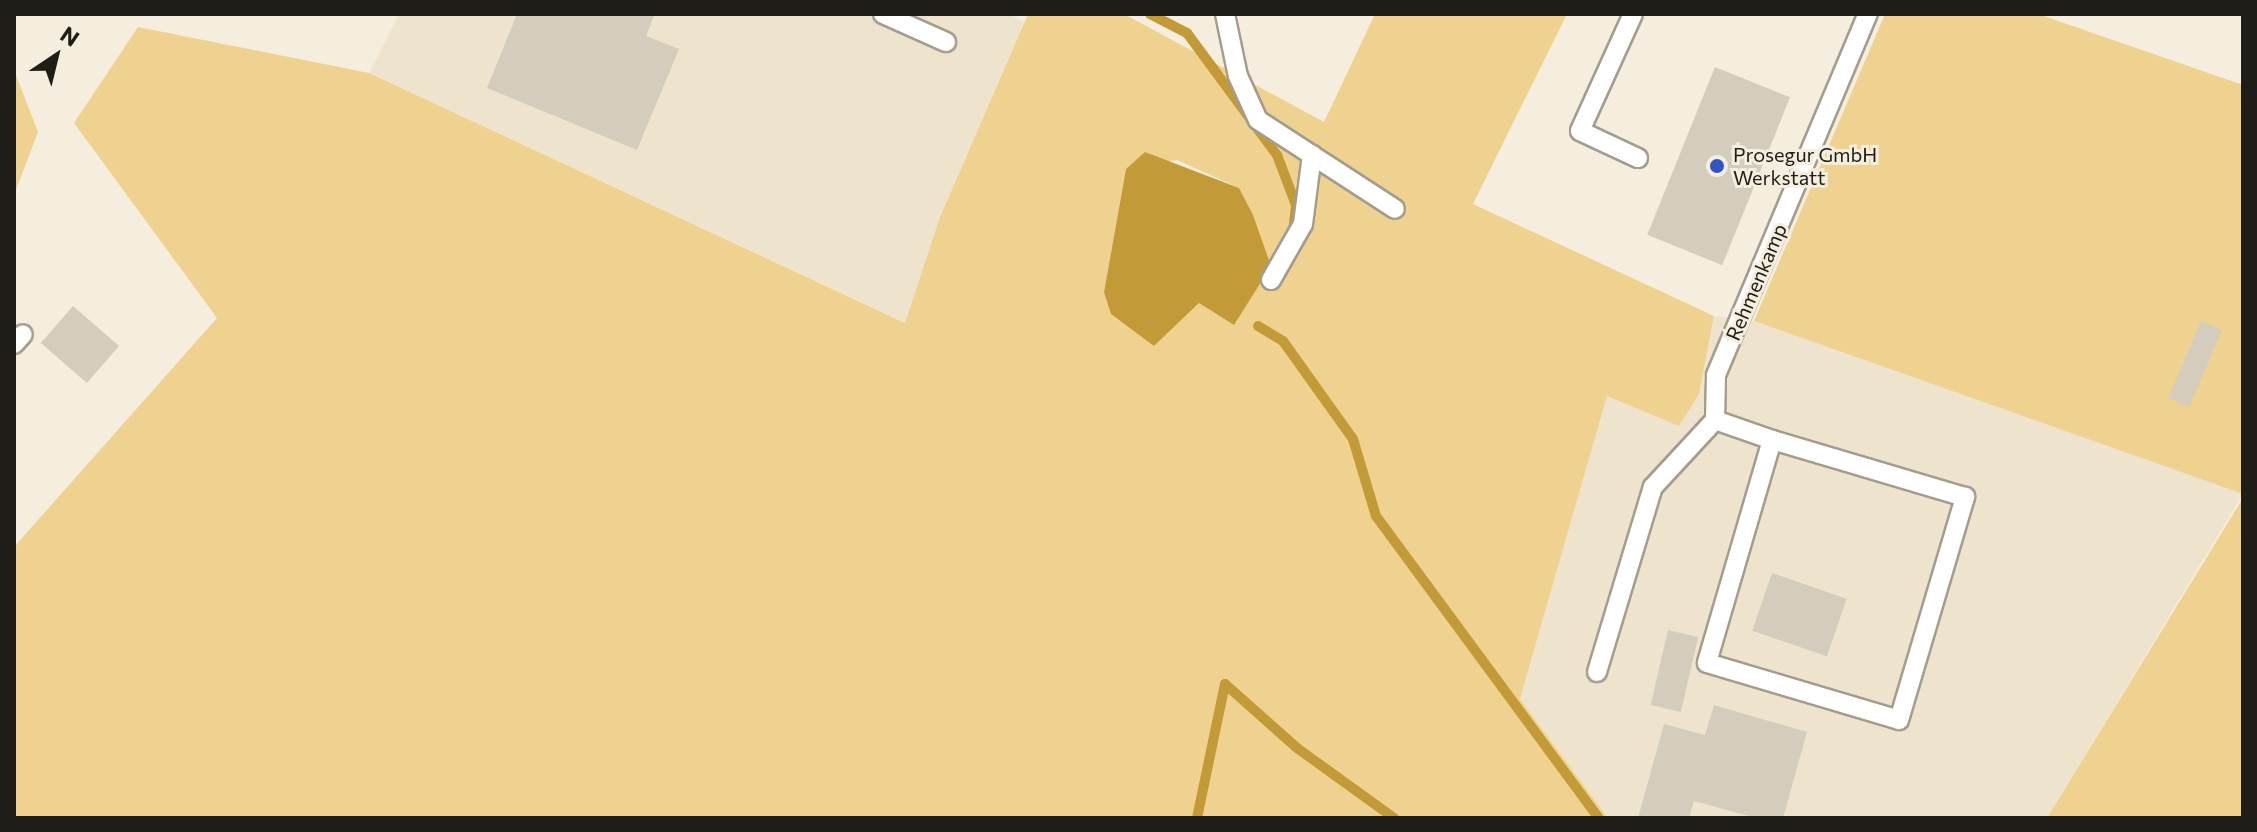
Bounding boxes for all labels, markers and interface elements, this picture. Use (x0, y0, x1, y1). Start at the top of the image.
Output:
north arrow (16, 16, 96, 96)
text: N (56, 20, 85, 52)
place label: Prosegur GmbH Werkstatt (1733, 142, 1877, 189)
marker: Prosegur GmbH Werkstatt (1708, 157, 1726, 175)
street label: Rehmenkamp (1721, 220, 1791, 344)

